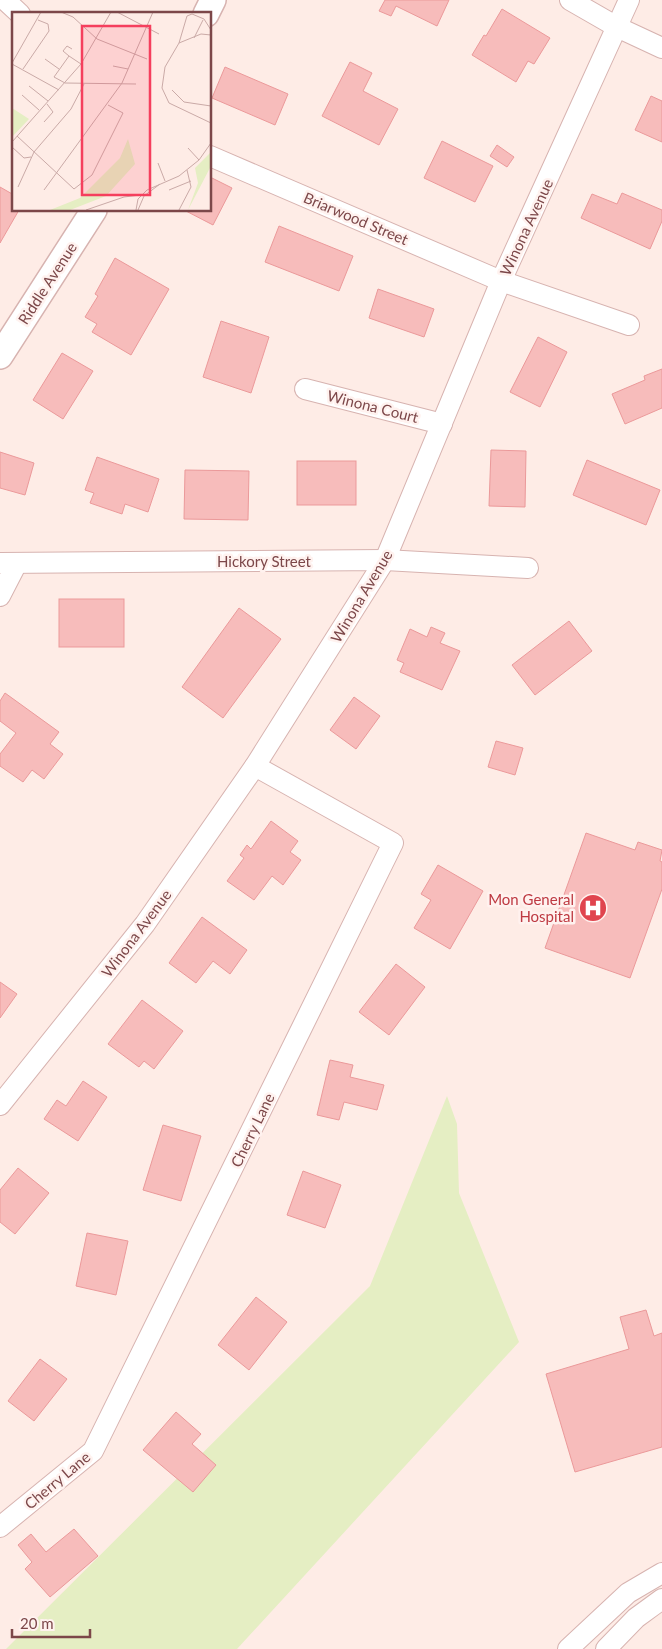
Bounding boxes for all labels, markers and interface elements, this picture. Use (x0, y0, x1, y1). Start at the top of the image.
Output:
inset map (12, 12, 211, 211)
street label: Winona Avenue (496, 176, 556, 278)
street label: Briarwood Street (301, 188, 412, 248)
street label: Riddle Avenue (14, 239, 80, 327)
street label: Winona Court (326, 386, 421, 426)
street label: Winona Avenue (326, 546, 396, 646)
street label: Hickory Street (217, 552, 312, 570)
street label: Winona Avenue (97, 886, 175, 980)
place label: Mon General Hospital (488, 890, 574, 925)
hospital icon: Mon General Hospital (578, 893, 608, 923)
street label: Cherry Lane (226, 1090, 278, 1170)
street label: Cherry Lane (21, 1447, 93, 1513)
scale bar (12, 1606, 90, 1638)
text: 20 m (20, 1614, 54, 1632)

